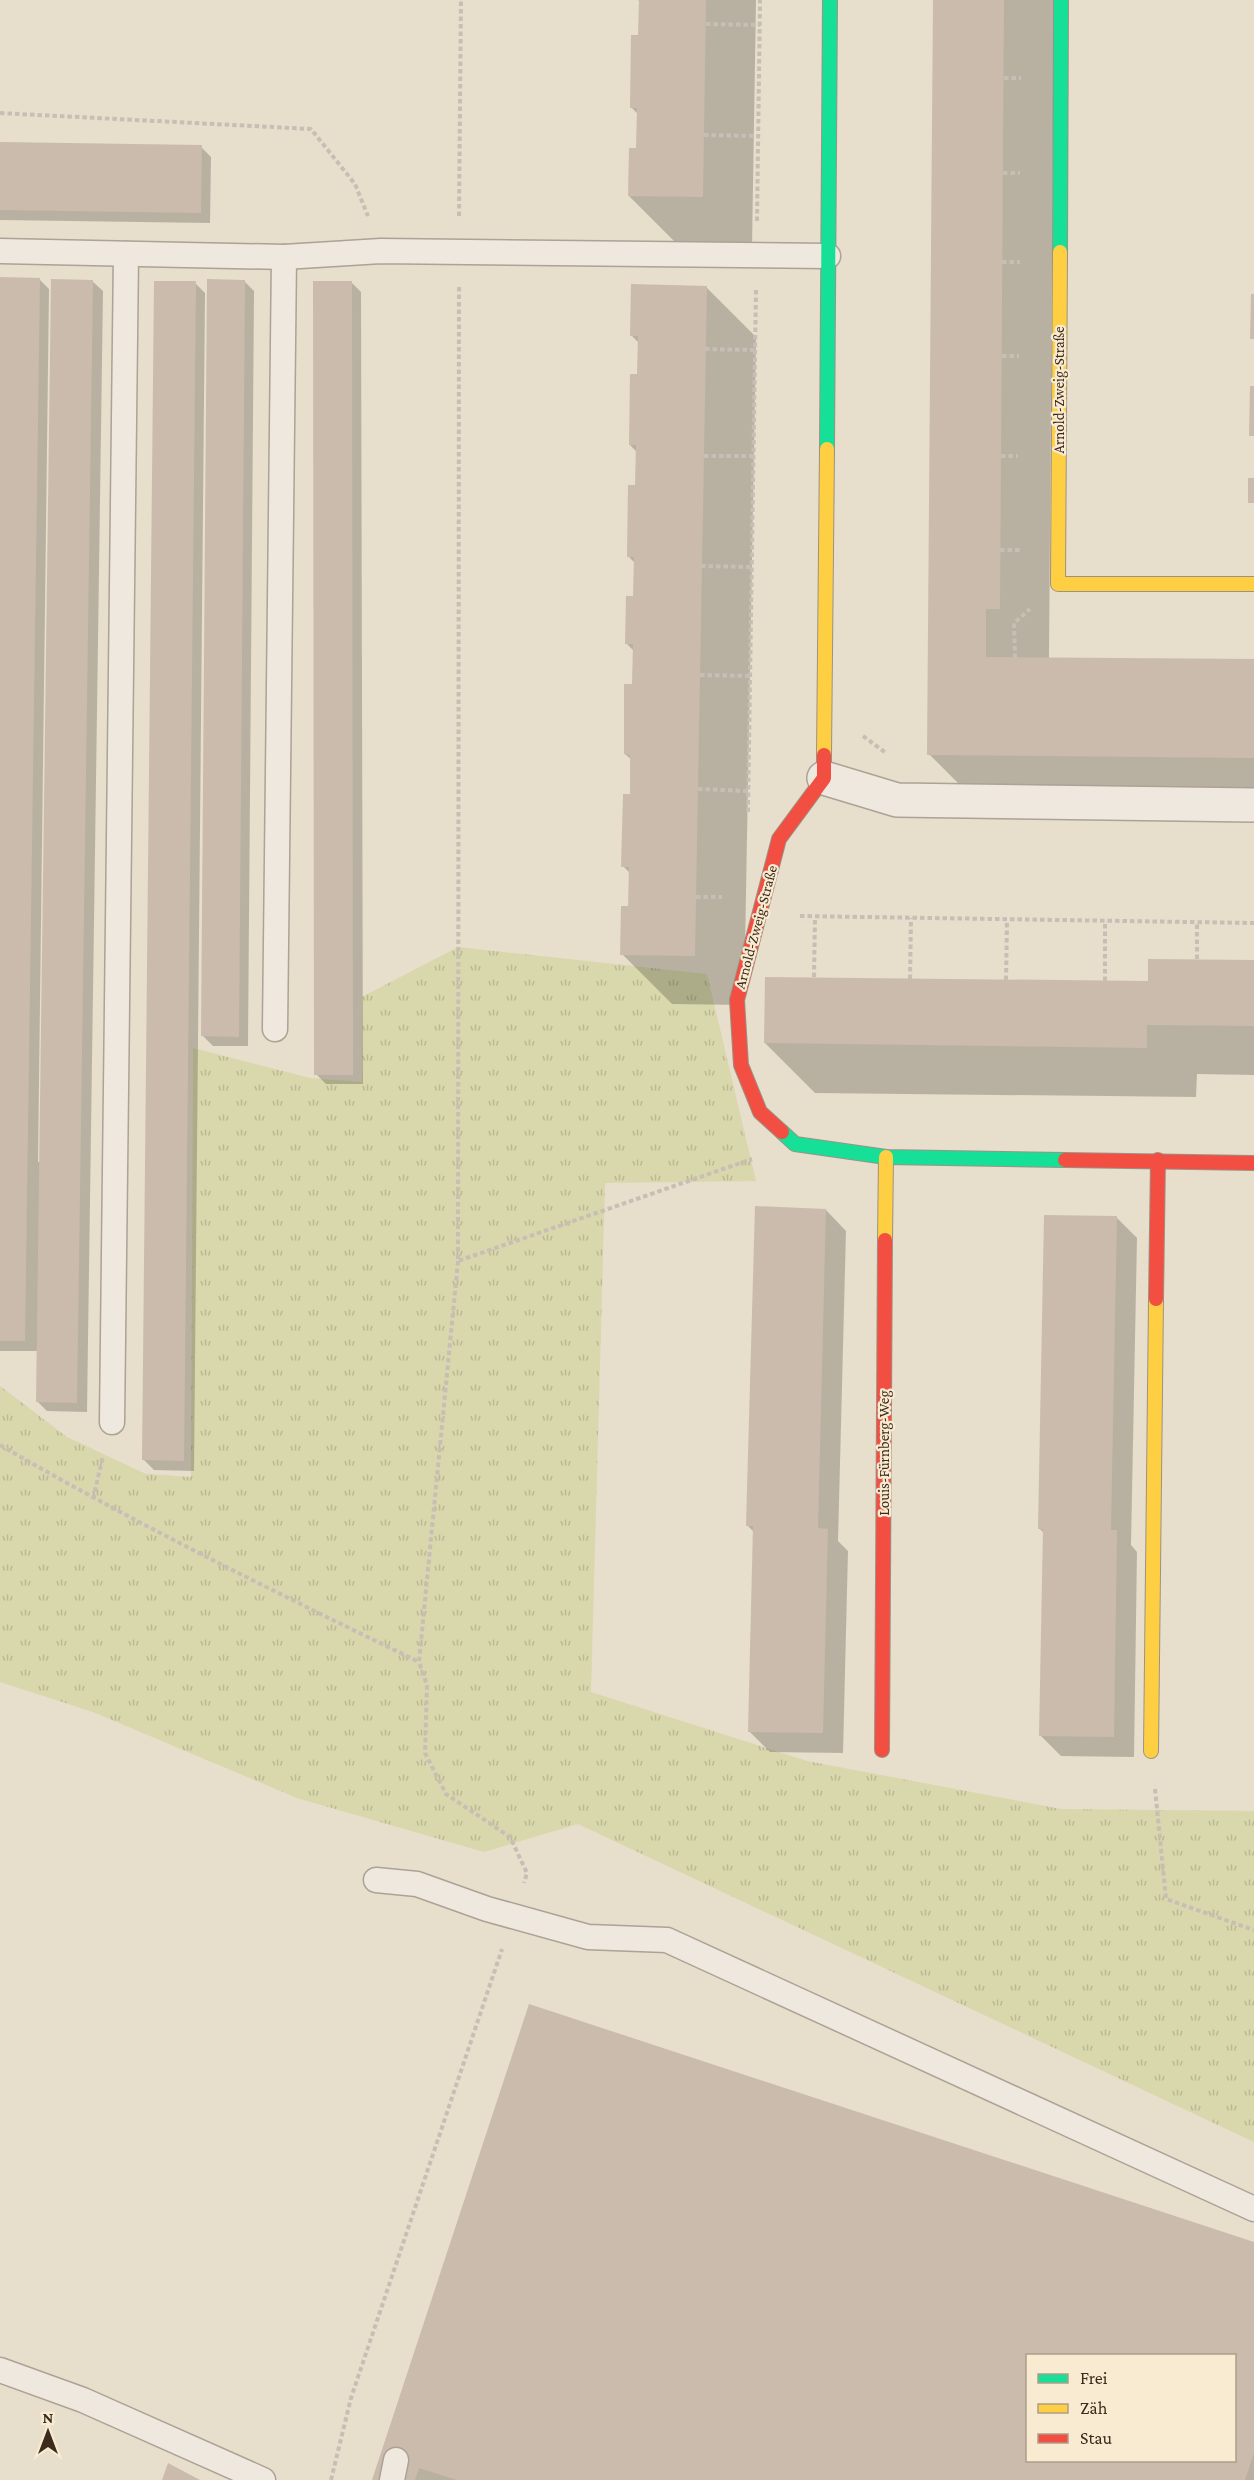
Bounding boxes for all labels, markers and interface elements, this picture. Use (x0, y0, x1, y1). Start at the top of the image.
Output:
street label: Arnold-Zweig-Straße (1051, 326, 1068, 454)
street label: Arnold-Zweig-Straße (732, 863, 781, 991)
street label: Louis-Fürnberg-Weg (876, 1390, 893, 1516)
legend (1026, 2354, 1236, 2462)
text: Frei (1080, 2368, 1108, 2388)
text: Zäh (1080, 2398, 1108, 2418)
north arrow (18, 2402, 78, 2462)
text: N (43, 2409, 54, 2426)
text: Stau (1080, 2428, 1113, 2448)

